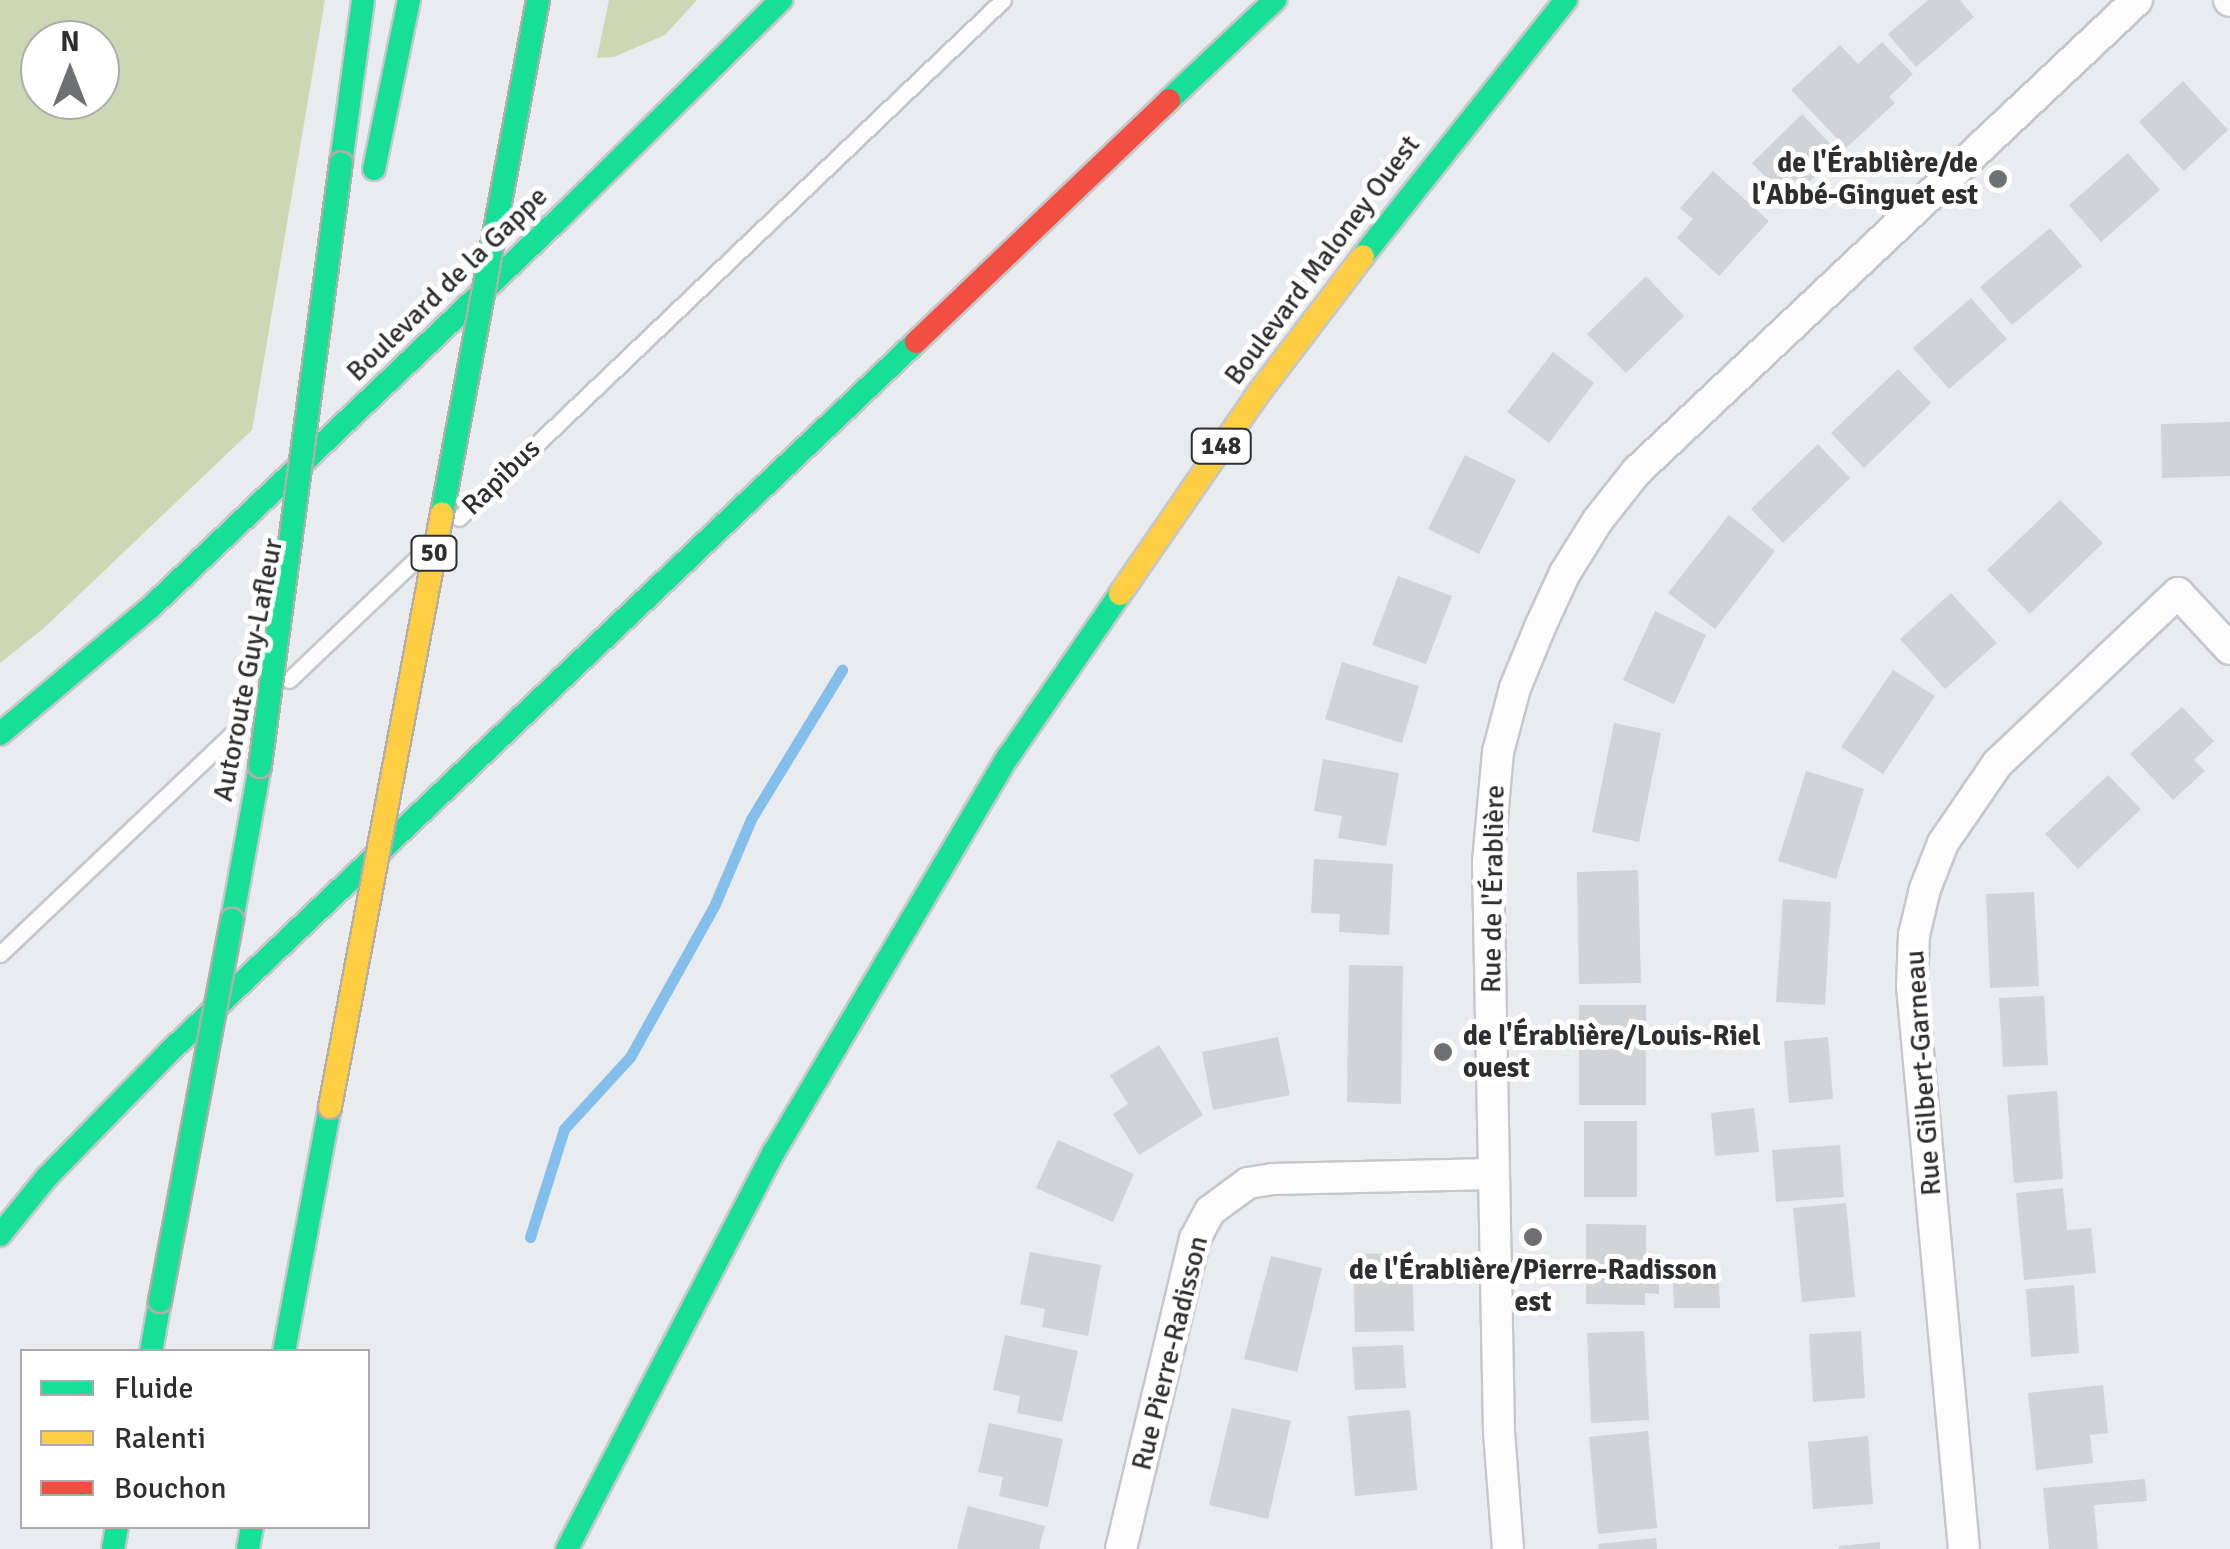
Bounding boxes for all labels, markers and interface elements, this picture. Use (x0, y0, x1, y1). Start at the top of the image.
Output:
north arrow (20, 20, 120, 120)
text: N (60, 25, 80, 59)
street label: Boulevard Maloney Ouest (1217, 129, 1427, 391)
place label: de l'Érablière/de l'Abbé-Ginguet est (1752, 146, 1978, 212)
marker: de l'Érablière/de l'Abbé-Ginguet est (1987, 168, 2009, 190)
street label: Boulevard de la Gappe (340, 180, 554, 388)
road number: 148 (1188, 426, 1254, 466)
street label: Rapibus (455, 432, 547, 522)
road number: 50 (409, 533, 459, 573)
street label: Autoroute Guy-Lafleur (206, 536, 290, 804)
street label: Rue de l'Érablière (1474, 785, 1512, 993)
street label: Rue Gilbert-Garneau (1898, 949, 1948, 1197)
place label: de l'Érablière/Louis-Riel ouest (1463, 1019, 1761, 1085)
marker: de l'Érablière/Louis-Riel ouest (1432, 1041, 1454, 1063)
marker: de l'Érablière/Pierre-Radisson est (1522, 1226, 1544, 1248)
street label: Rue Pierre-Radisson (1125, 1232, 1215, 1474)
place label: de l'Érablière/Pierre-Radisson est (1349, 1253, 1717, 1319)
legend (20, 1349, 370, 1529)
text: Fluide (114, 1370, 193, 1407)
text: Ralenti (114, 1420, 206, 1457)
text: Bouchon (114, 1470, 227, 1507)

